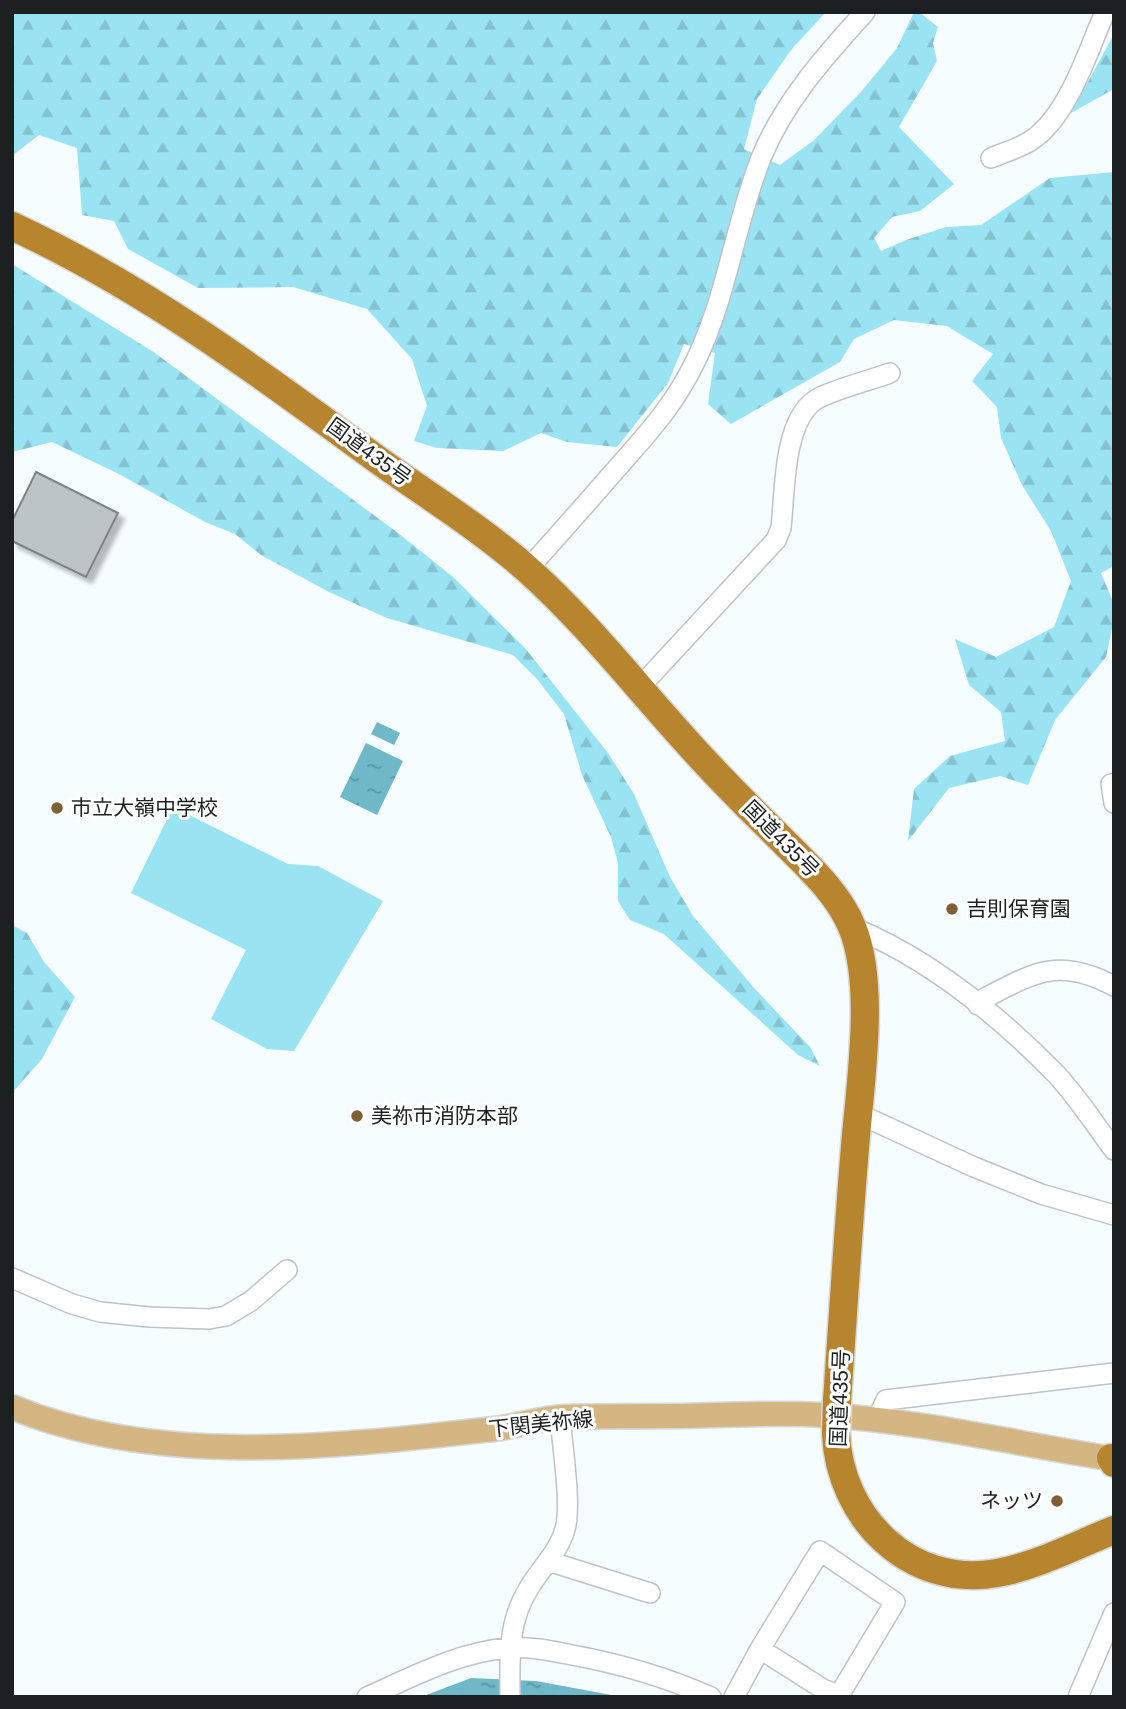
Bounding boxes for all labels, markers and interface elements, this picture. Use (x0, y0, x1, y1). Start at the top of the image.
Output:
street label: 国道435号 (323, 413, 416, 490)
place label: 市立大嶺中学校 (71, 796, 218, 819)
street label: 国道435号 (739, 796, 824, 881)
marker: 市立大嶺中学校 (49, 800, 65, 816)
place label: 吉則保育園 (966, 897, 1071, 920)
marker: 吉則保育園 (944, 901, 960, 917)
place label: 美祢市消防本部 (371, 1104, 518, 1127)
marker: 美祢市消防本部 (349, 1108, 365, 1124)
street label: 国道435号 (826, 1349, 853, 1447)
street label: 下関美祢線 (488, 1407, 594, 1440)
place label: ネッツ (980, 1489, 1043, 1512)
marker: ネッツ (1049, 1493, 1065, 1509)

